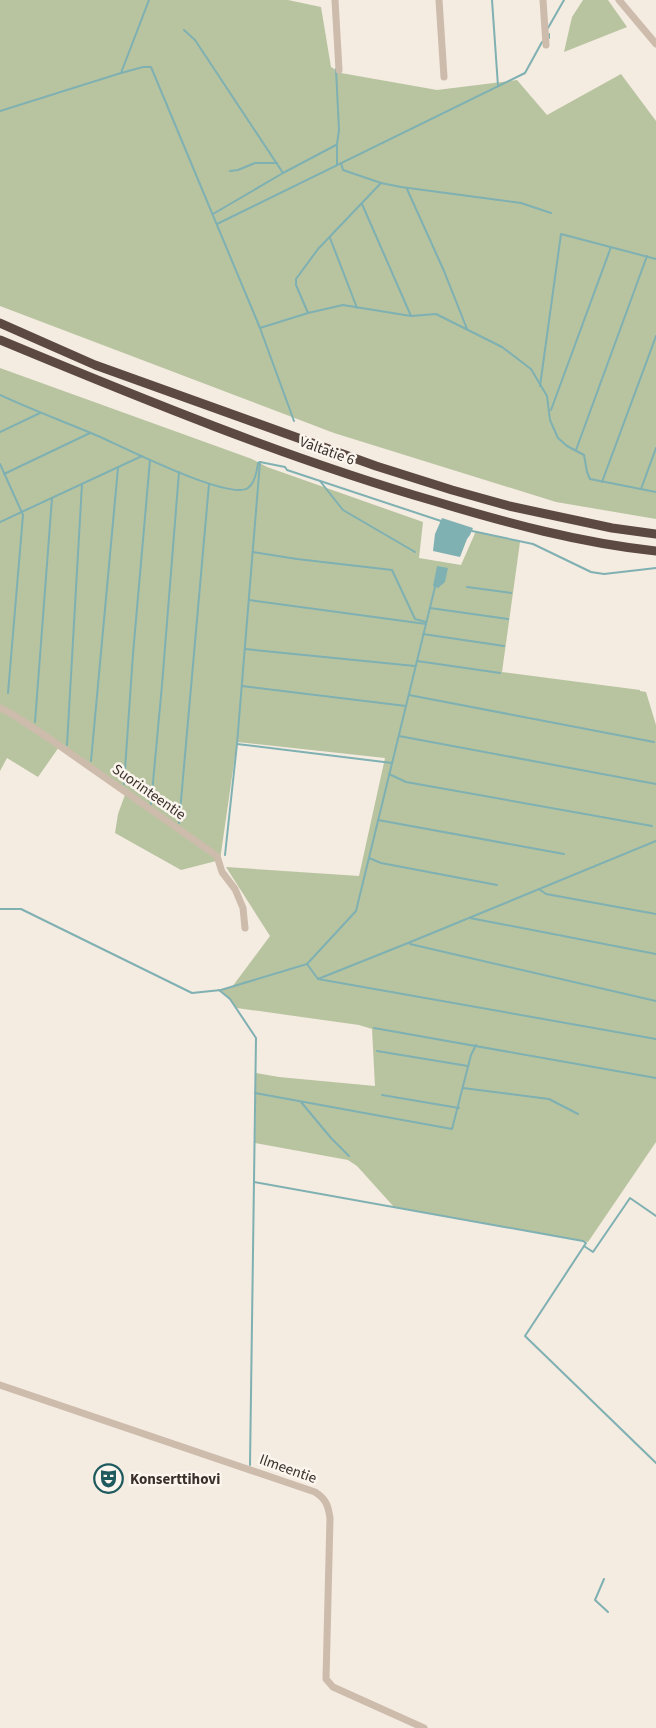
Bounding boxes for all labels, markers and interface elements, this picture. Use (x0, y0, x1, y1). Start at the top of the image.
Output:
street label: Valtatie 6 (296, 431, 358, 471)
street label: Suorinteentie (108, 759, 190, 825)
street label: Ilmeentie (256, 1449, 320, 1489)
theatre icon: Konserttihovi (93, 1463, 125, 1495)
place label: Konserttihovi (130, 1469, 220, 1490)

